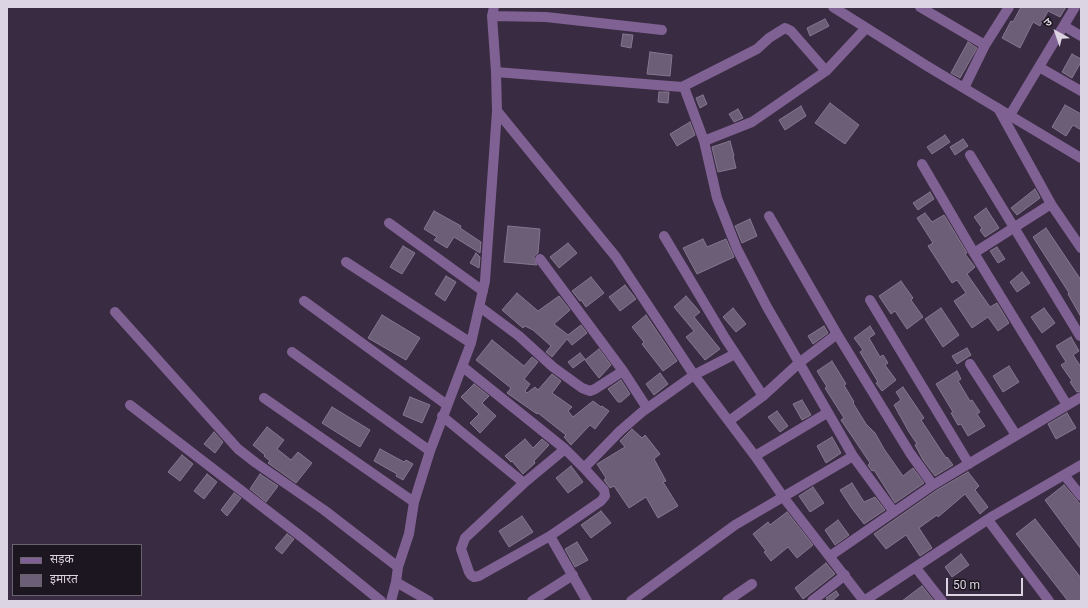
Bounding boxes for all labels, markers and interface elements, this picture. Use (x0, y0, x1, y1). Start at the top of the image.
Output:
north arrow (1036, 12, 1076, 52)
text: उ (1041, 15, 1055, 29)
legend (12, 544, 142, 596)
text: सड़क (50, 552, 74, 566)
scale bar (948, 570, 1025, 596)
text: इमारत (50, 572, 78, 586)
text: 50 m (953, 578, 980, 592)

